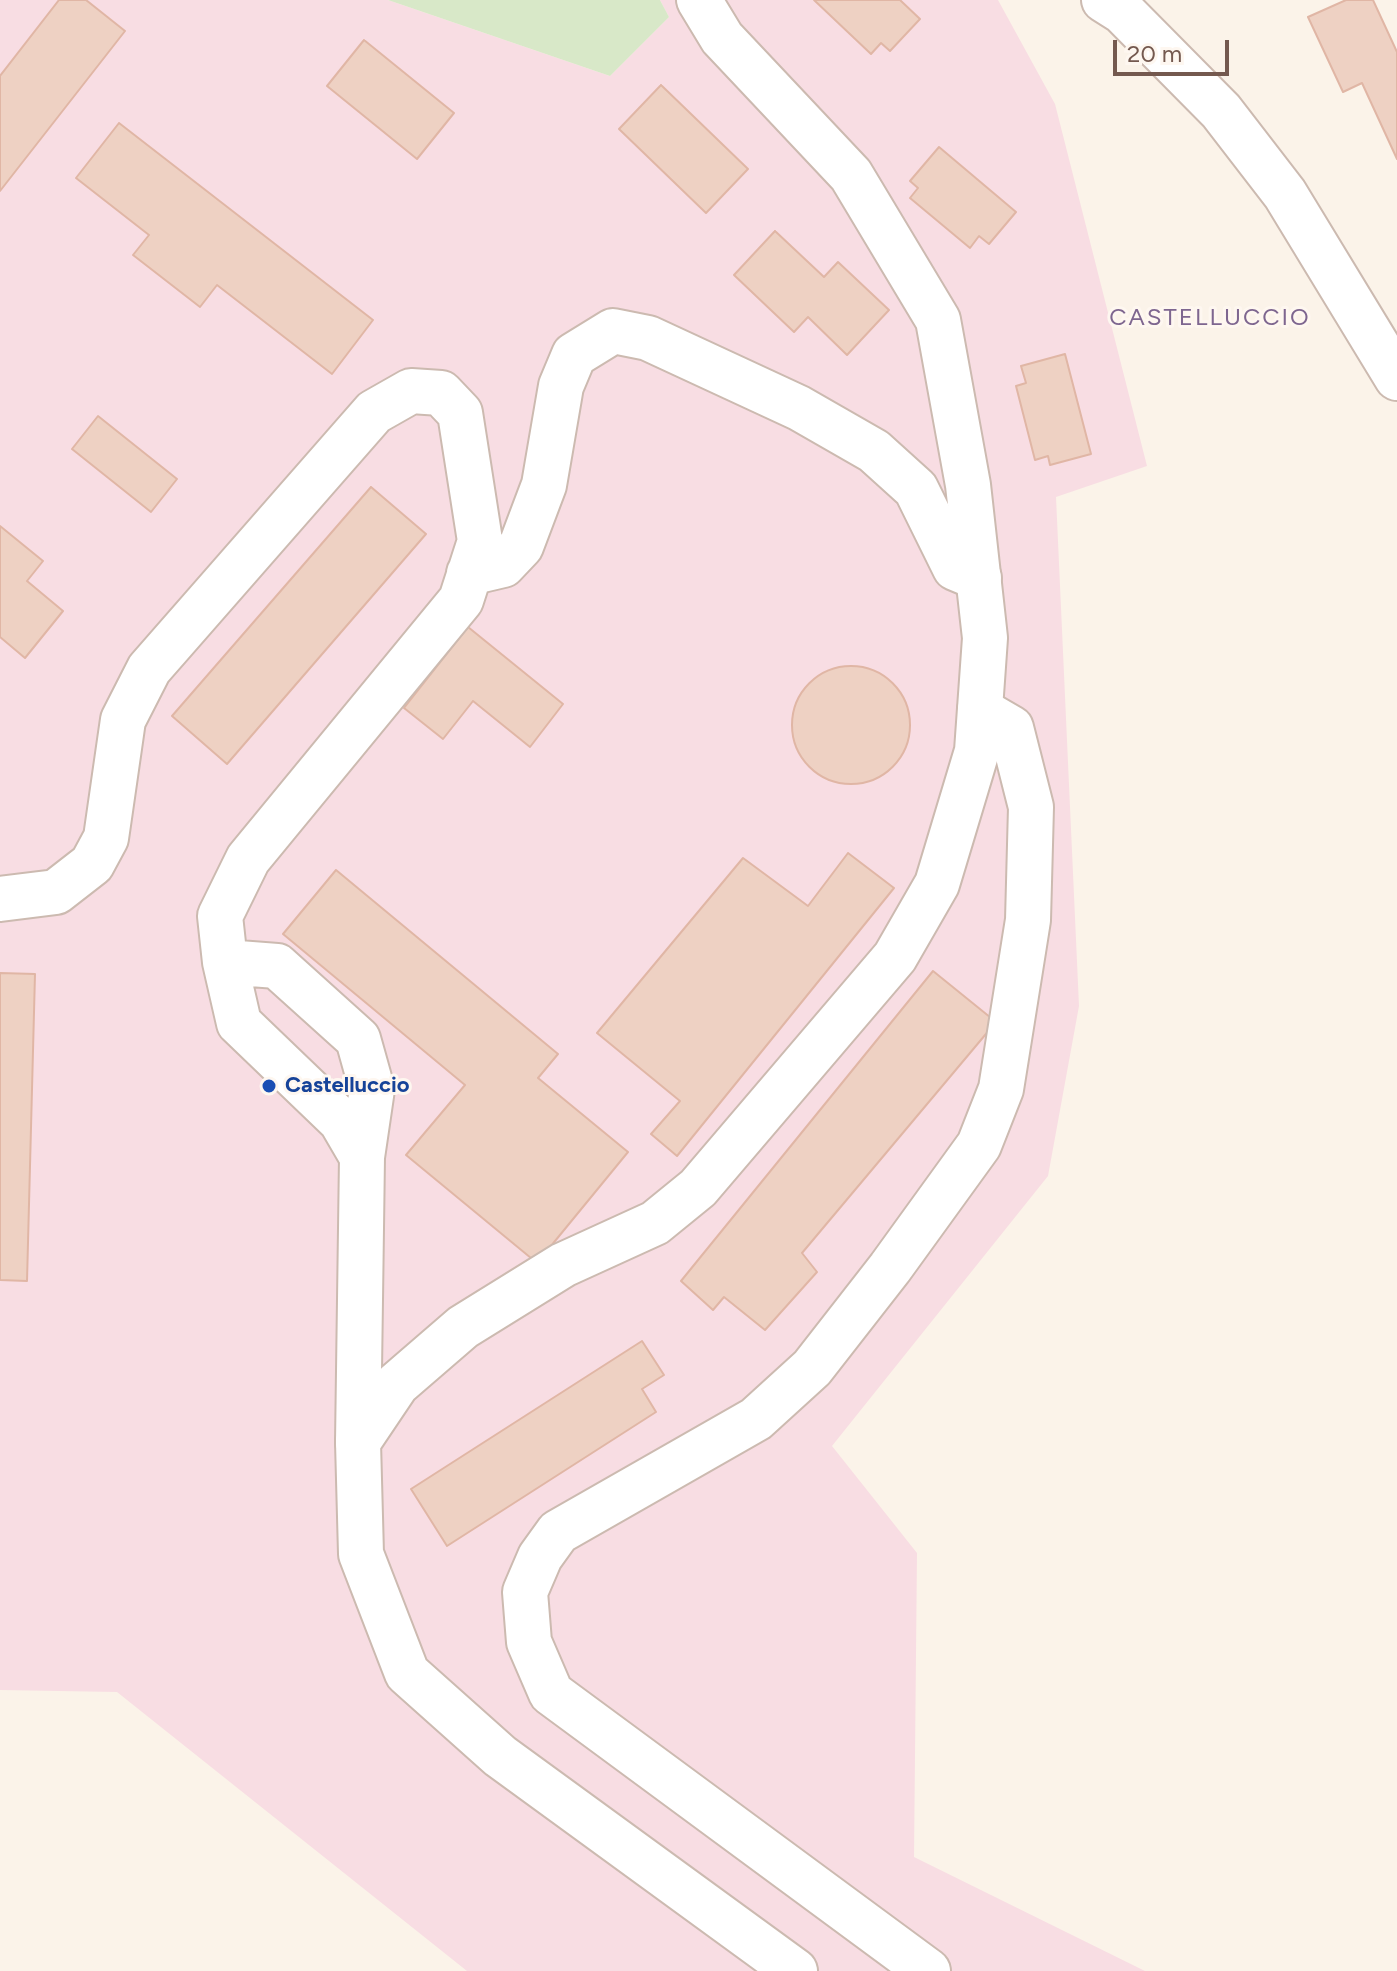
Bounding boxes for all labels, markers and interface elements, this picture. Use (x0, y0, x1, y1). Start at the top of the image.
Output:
scale bar (1117, 24, 1233, 74)
text: 20 m (1127, 39, 1182, 68)
district label: CASTELLUCCIO (1109, 304, 1311, 332)
place label: Castelluccio (285, 1073, 410, 1099)
marker: Castelluccio (260, 1077, 278, 1095)

